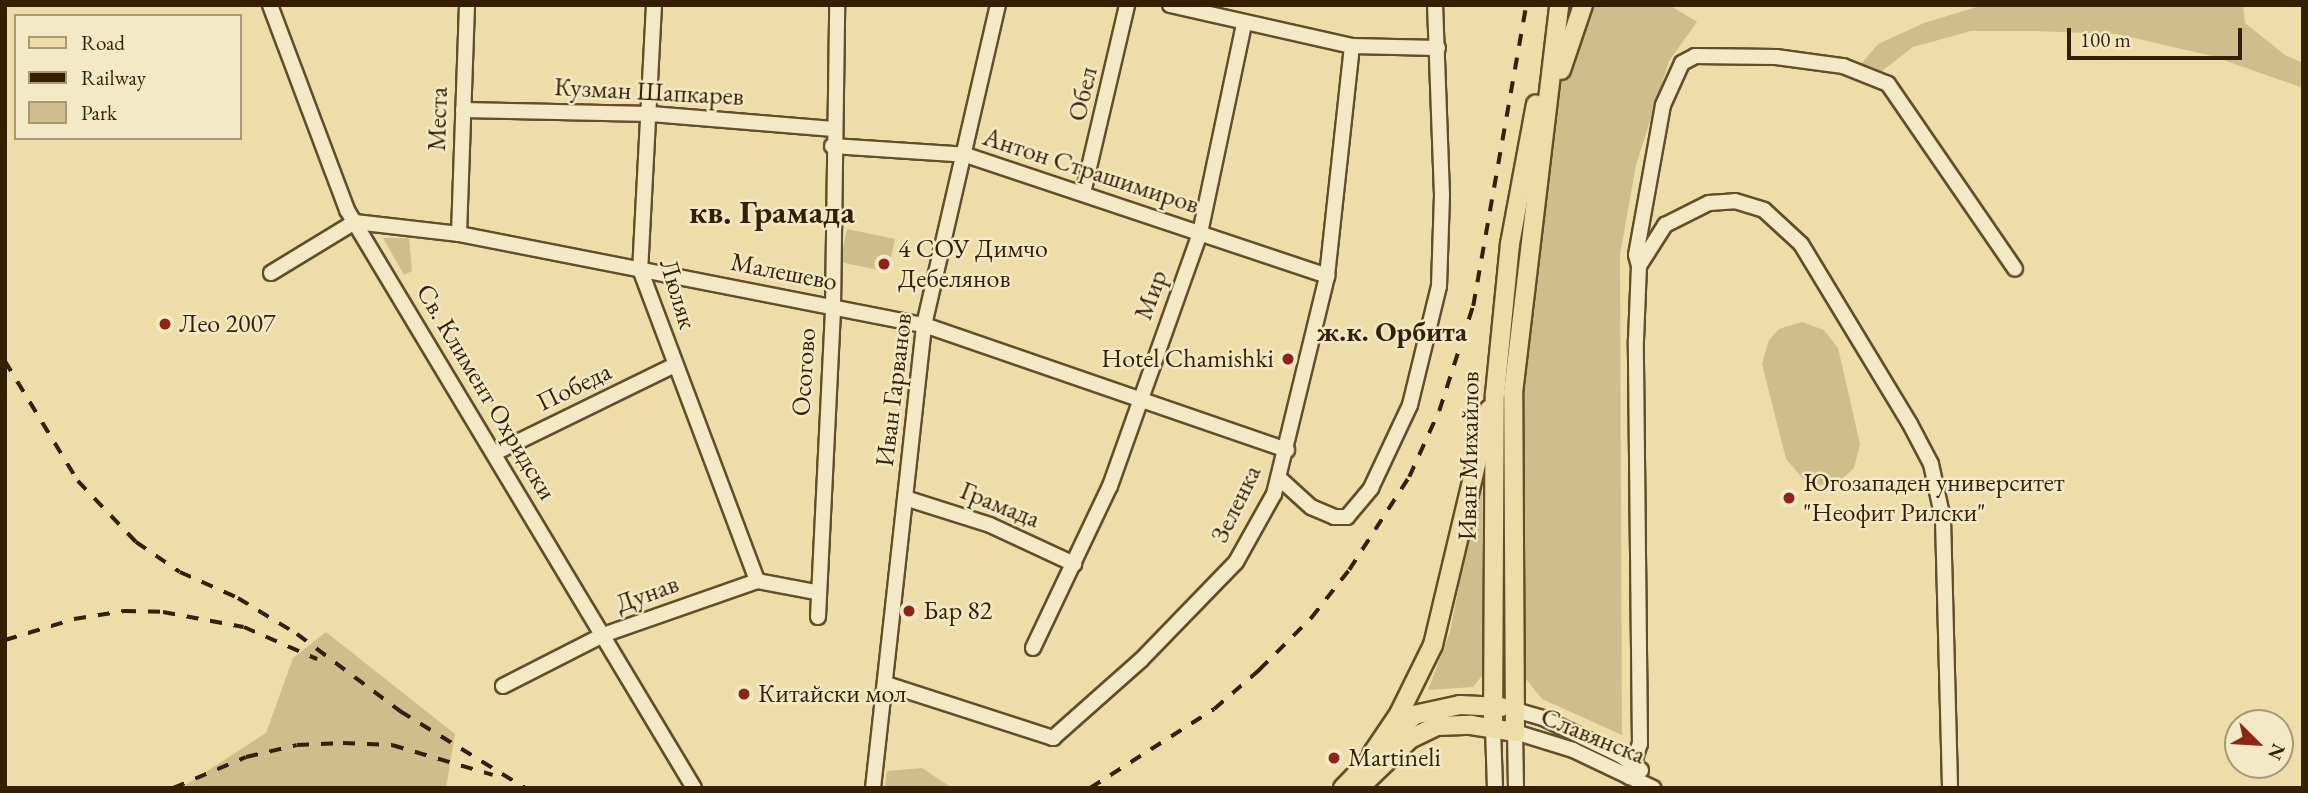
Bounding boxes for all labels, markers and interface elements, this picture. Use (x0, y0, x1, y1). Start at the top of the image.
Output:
legend (14, 14, 242, 140)
scale bar (2070, 14, 2245, 58)
text: 100 m (2080, 26, 2131, 53)
text: Road (81, 29, 125, 56)
text: Railway (81, 64, 146, 91)
street label: Обел (1062, 64, 1104, 124)
street label: Кузман Шапкарев (553, 71, 745, 113)
street label: Места (421, 86, 455, 152)
text: Park (81, 99, 117, 126)
street label: Антон Страшимиров (979, 121, 1203, 221)
district label: кв. Грамада (689, 192, 855, 232)
place label: 4 СОУ Димчо Дебелянов (898, 233, 1048, 294)
street label: Малешево (728, 246, 840, 298)
street label: Люляк (653, 255, 703, 333)
marker: 4 СОУ Димчо Дебелянов (876, 256, 892, 272)
street label: Мир (1128, 266, 1174, 324)
street label: Св. Климент Охридски (409, 278, 563, 506)
place label: Лео 2007 (179, 308, 275, 340)
street label: Иван Гарванов (869, 312, 919, 468)
district label: ж.к. Орбита (1317, 314, 1467, 348)
marker: Лео 2007 (157, 316, 173, 332)
street label: Осогово (785, 327, 823, 417)
place label: Hotel Chamishki (1101, 343, 1274, 375)
marker: Hotel Chamishki (1280, 351, 1296, 367)
street label: Победа (532, 356, 616, 418)
street label: Иван Михайлов (1452, 371, 1486, 541)
street label: Зеленка (1204, 460, 1268, 548)
place label: Югозападен университет "Неофит Рилски" (1803, 467, 2065, 528)
street label: Грамада (956, 475, 1044, 535)
marker: Югозападен университет "Неофит Рилски" (1781, 490, 1797, 506)
street label: Дунав (611, 568, 683, 620)
place label: Бар 82 (923, 595, 992, 627)
marker: Бар 82 (901, 603, 917, 619)
place label: Китайски мол (758, 678, 906, 710)
marker: Китайски мол (736, 686, 752, 702)
street label: Славянска (1536, 701, 1650, 771)
north arrow (2224, 709, 2294, 779)
text: N (2262, 740, 2291, 764)
place label: Martineli (1348, 742, 1441, 774)
marker: Martineli (1326, 750, 1342, 766)

